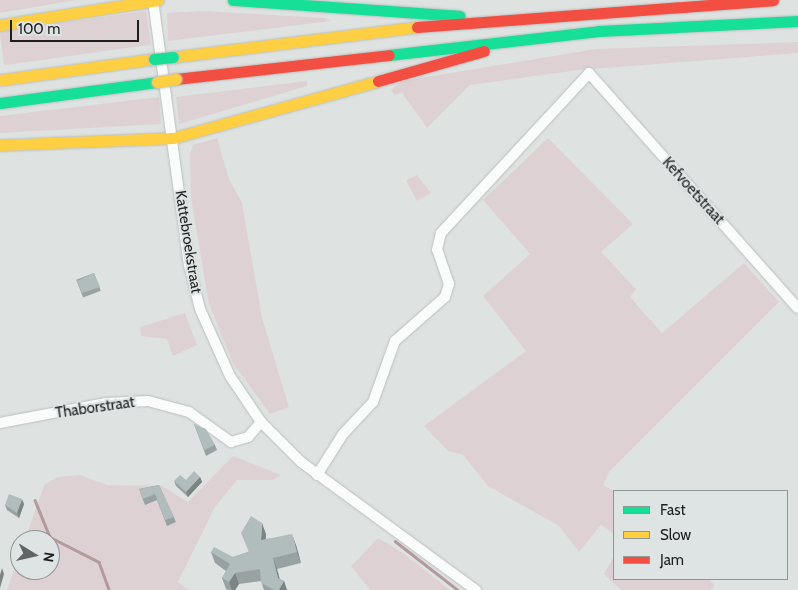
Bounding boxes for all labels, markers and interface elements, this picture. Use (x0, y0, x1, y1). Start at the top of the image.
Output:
scale bar (12, 10, 141, 42)
text: 100 m (18, 20, 60, 38)
street label: Kefvoetstraat (658, 154, 728, 228)
street label: Kattebroekstraat (171, 189, 205, 295)
street label: Thaborstraat (54, 394, 136, 422)
legend (613, 490, 788, 580)
text: Fast (660, 501, 685, 519)
text: Slow (660, 526, 691, 544)
north arrow (10, 530, 60, 580)
text: N (39, 551, 58, 563)
text: Jam (660, 551, 684, 569)

